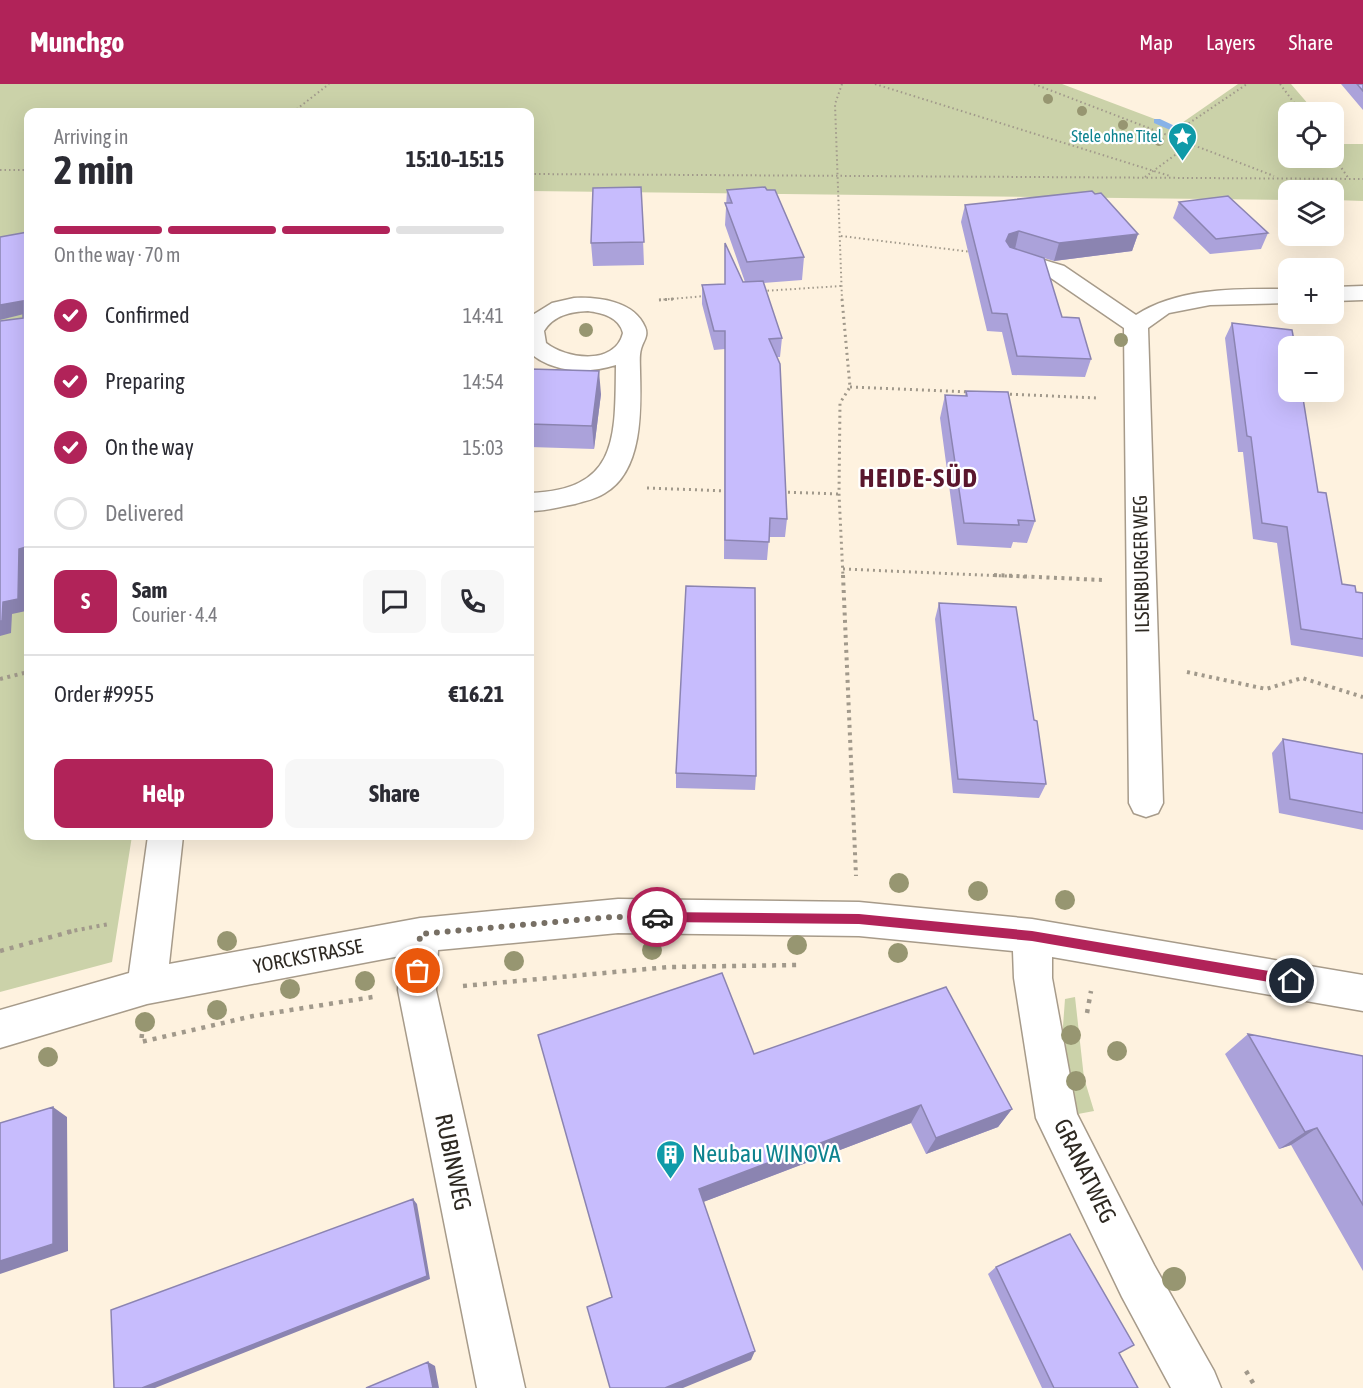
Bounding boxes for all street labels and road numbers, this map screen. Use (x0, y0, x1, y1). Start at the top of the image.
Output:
street label: ILSENBURGER WEG (1128, 495, 1153, 633)
street label: YORCKSTRASSE (251, 934, 365, 977)
street label: RUBINWEG (430, 1111, 477, 1213)
street label: GRANATWEG (1049, 1114, 1122, 1227)

